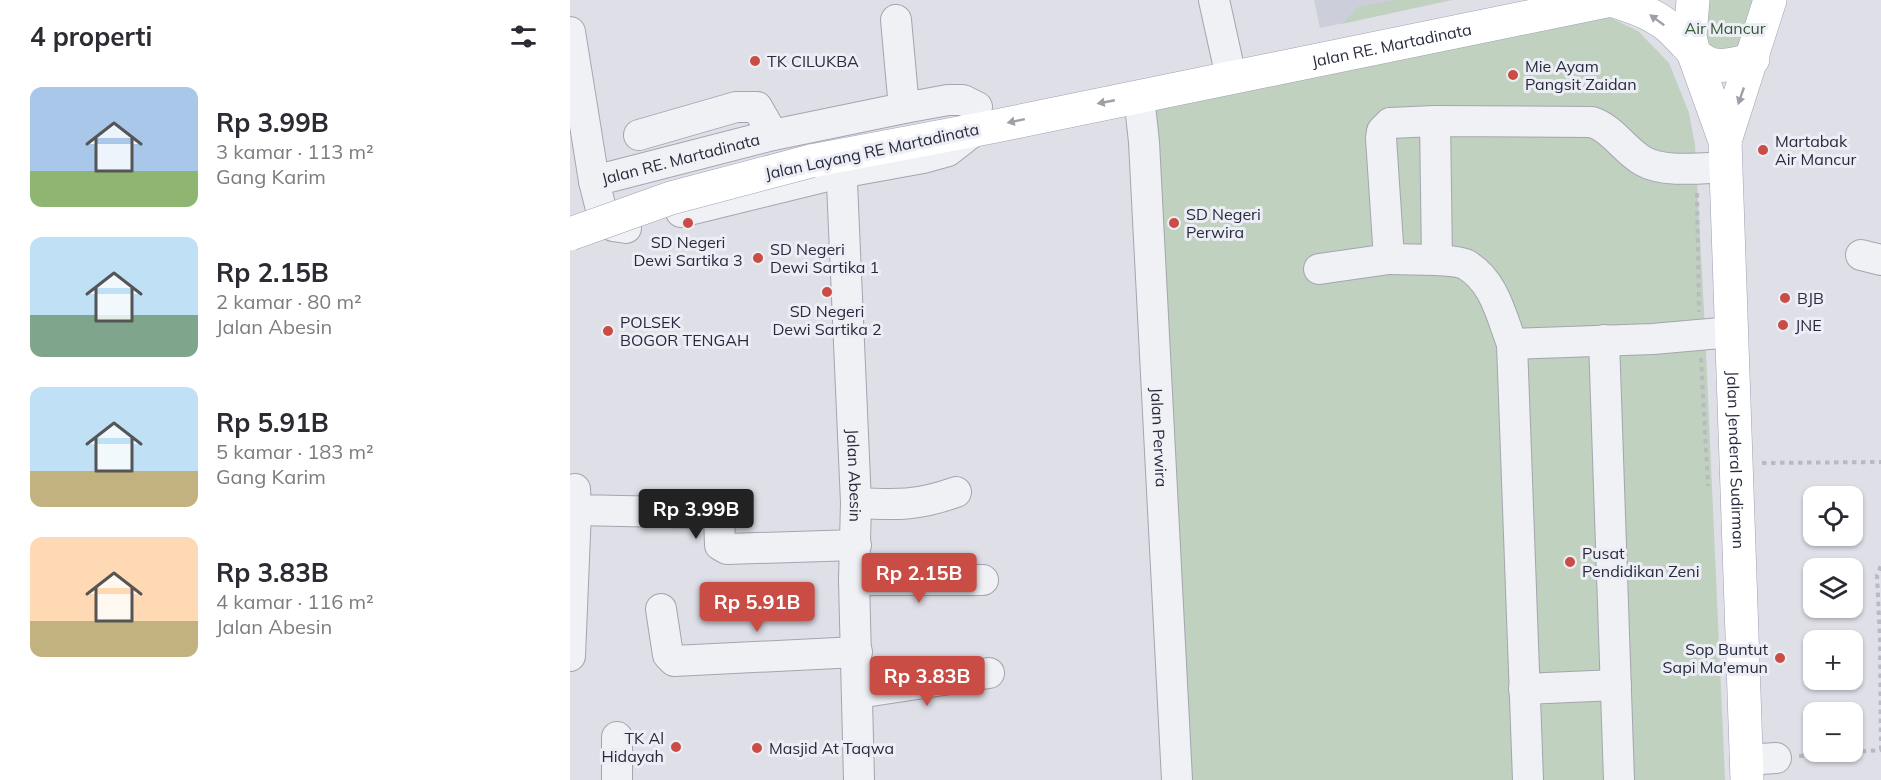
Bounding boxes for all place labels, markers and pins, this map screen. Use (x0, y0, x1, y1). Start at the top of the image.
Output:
place label: TK CILUKBA (767, 51, 859, 71)
marker: TK CILUKBA (748, 54, 762, 68)
place label: Mie Ayam Pangsit Zaidan (1525, 56, 1637, 94)
marker: Mie Ayam Pangsit Zaidan (1506, 68, 1520, 82)
place label: Martabak Air Mancur (1775, 131, 1856, 169)
marker: Martabak Air Mancur (1756, 143, 1770, 157)
place label: SD Negeri Perwira (1186, 204, 1261, 242)
marker: SD Negeri Dewi Sartika 3 (681, 216, 695, 230)
marker: SD Negeri Perwira (1167, 216, 1181, 230)
place label: SD Negeri Dewi Sartika 3 (633, 232, 743, 270)
place label: SD Negeri Dewi Sartika 1 (770, 239, 879, 277)
marker: SD Negeri Dewi Sartika 1 (751, 251, 765, 265)
marker: SD Negeri Dewi Sartika 2 (820, 285, 834, 299)
place label: BJB (1797, 288, 1824, 308)
marker: BJB (1778, 291, 1792, 305)
place label: SD Negeri Dewi Sartika 2 (772, 301, 882, 339)
place label: POLSEK BOGOR TENGAH (620, 312, 749, 350)
place label: JNE (1795, 315, 1822, 335)
marker: JNE (1776, 318, 1790, 332)
marker: POLSEK BOGOR TENGAH (601, 324, 615, 338)
pin: Rp 3.99B (634, 489, 758, 540)
place label: Pusat Pendidikan Zeni (1582, 543, 1699, 581)
pin: Rp 2.15B (857, 553, 981, 604)
marker: Pusat Pendidikan Zeni (1563, 555, 1577, 569)
pin: Rp 5.91B (695, 582, 819, 633)
place label: Sop Buntut Sapi Ma'emun (1663, 639, 1768, 677)
marker: Sop Buntut Sapi Ma'emun (1773, 651, 1787, 665)
pin: Rp 3.83B (865, 656, 989, 707)
place label: TK Al Hidayah (602, 728, 664, 766)
place label: Masjid At Taqwa (769, 738, 894, 758)
marker: TK Al Hidayah (669, 740, 683, 754)
marker: Masjid At Taqwa (750, 741, 764, 755)

